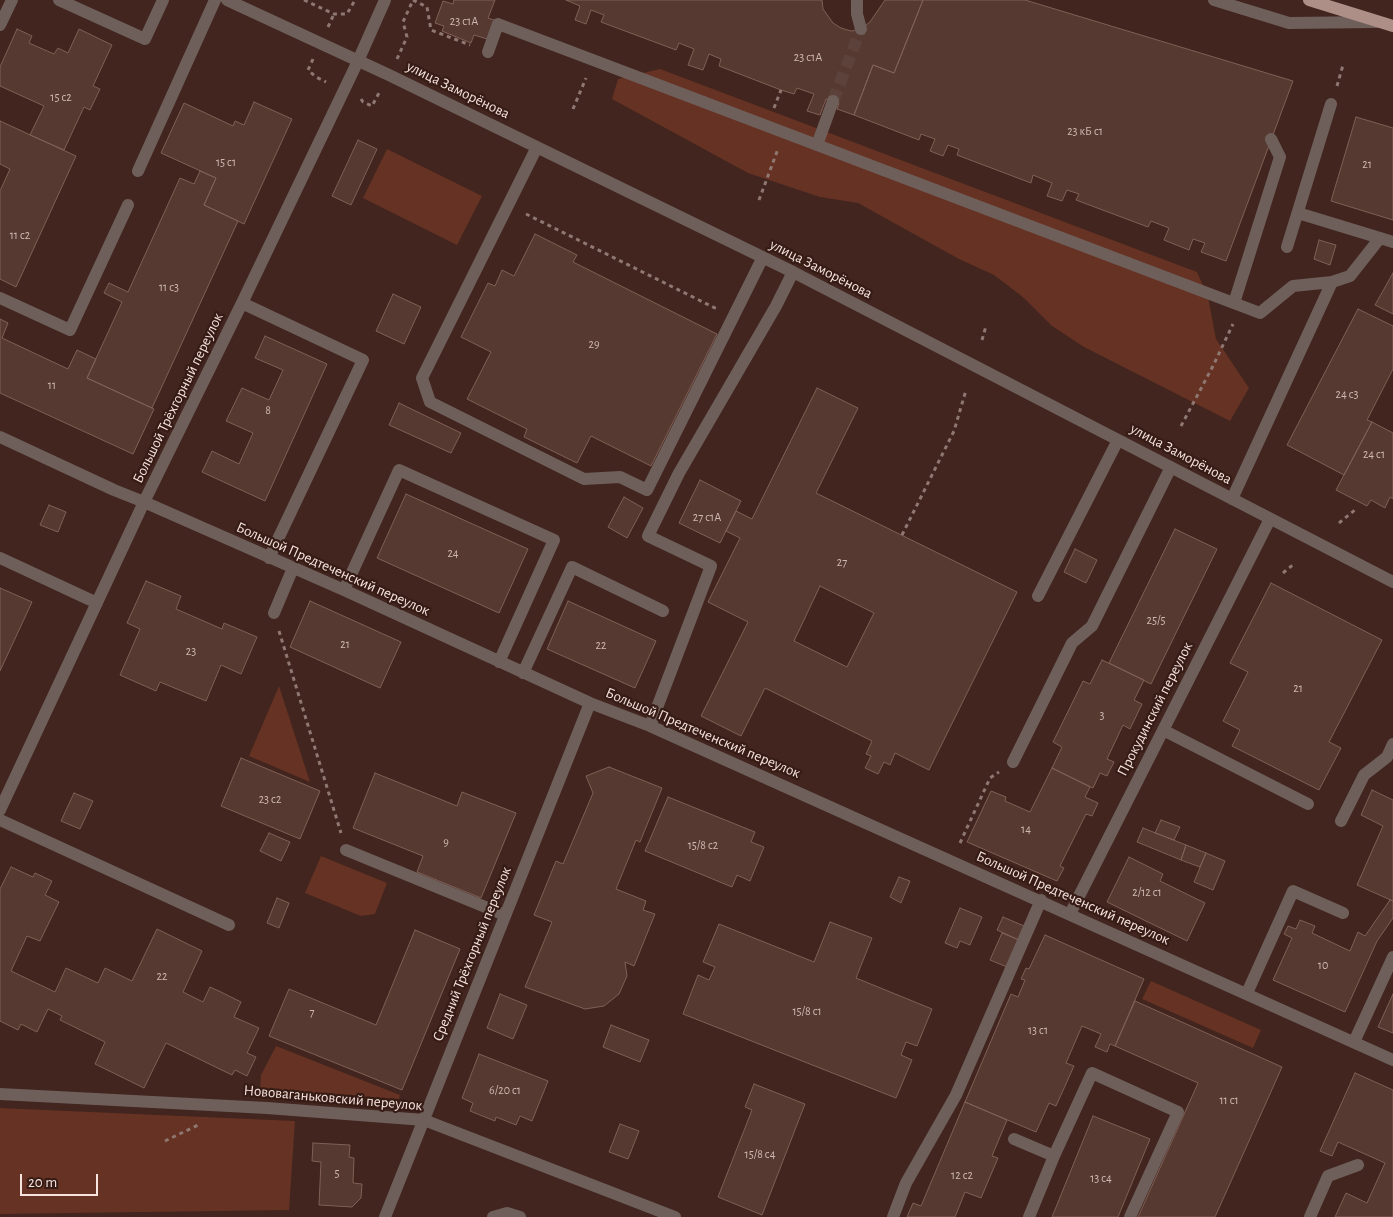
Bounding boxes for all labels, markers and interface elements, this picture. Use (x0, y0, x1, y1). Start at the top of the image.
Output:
house number: 23 с1А (450, 14, 478, 28)
house number: 23 с1А (794, 50, 822, 64)
street label: улица Заморёнова (403, 57, 513, 123)
house number: 15 с2 (50, 90, 72, 104)
house number: 23 кБ с1 (1067, 124, 1103, 138)
house number: 15 с1 (216, 155, 236, 169)
house number: 21 (1362, 157, 1372, 171)
house number: 11 с2 (10, 228, 30, 242)
street label: улица Заморёнова (767, 235, 875, 303)
house number: 11 с3 (159, 280, 179, 294)
street label: Большой Трёхгорный переулок (129, 310, 227, 486)
house number: 29 (588, 337, 600, 351)
house number: 11 (48, 378, 56, 392)
house number: 24 с3 (1335, 387, 1359, 401)
house number: 8 (265, 403, 271, 417)
street label: улица Заморёнова (1127, 420, 1235, 488)
house number: 24 с1 (1363, 447, 1385, 461)
house number: 27 с1А (693, 510, 721, 524)
street label: Большой Предтеченский переулок (233, 518, 433, 620)
house number: 24 (447, 546, 459, 560)
house number: 27 (837, 555, 847, 569)
house number: 25/5 (1147, 613, 1165, 627)
house number: 21 (340, 637, 350, 651)
house number: 22 (596, 638, 606, 652)
street label: Прокудинский переулок (1113, 639, 1197, 779)
house number: 23 (186, 644, 196, 658)
house number: 21 (1293, 681, 1303, 695)
street label: Большой Предтеченский переулок (603, 684, 803, 782)
house number: 3 (1100, 708, 1104, 722)
house number: 23 с2 (259, 792, 281, 806)
house number: 14 (1021, 822, 1031, 836)
house number: 9 (443, 835, 449, 849)
house number: 15/8 с2 (688, 838, 718, 852)
street label: Большой Предтеченский переулок (973, 847, 1173, 949)
street label: Средний Трёхгорный переулок (429, 864, 515, 1044)
house number: 2/12 с1 (1132, 885, 1162, 899)
house number: 10 (1318, 958, 1328, 972)
house number: 22 (157, 969, 167, 983)
house number: 15/8 с1 (792, 1004, 822, 1018)
house number: 7 (309, 1005, 315, 1019)
house number: 13 с1 (1028, 1023, 1048, 1037)
street label: Нововаганьковский переулок (243, 1081, 423, 1115)
house number: 6/20 с1 (489, 1083, 521, 1097)
house number: 11 с1 (1219, 1093, 1239, 1107)
house number: 15/8 с4 (745, 1147, 775, 1161)
scale bar (22, 1164, 100, 1196)
house number: 5 (334, 1166, 340, 1180)
house number: 12 с2 (951, 1168, 973, 1182)
house number: 13 с4 (1090, 1171, 1112, 1185)
text: 20 m (28, 1175, 57, 1190)

